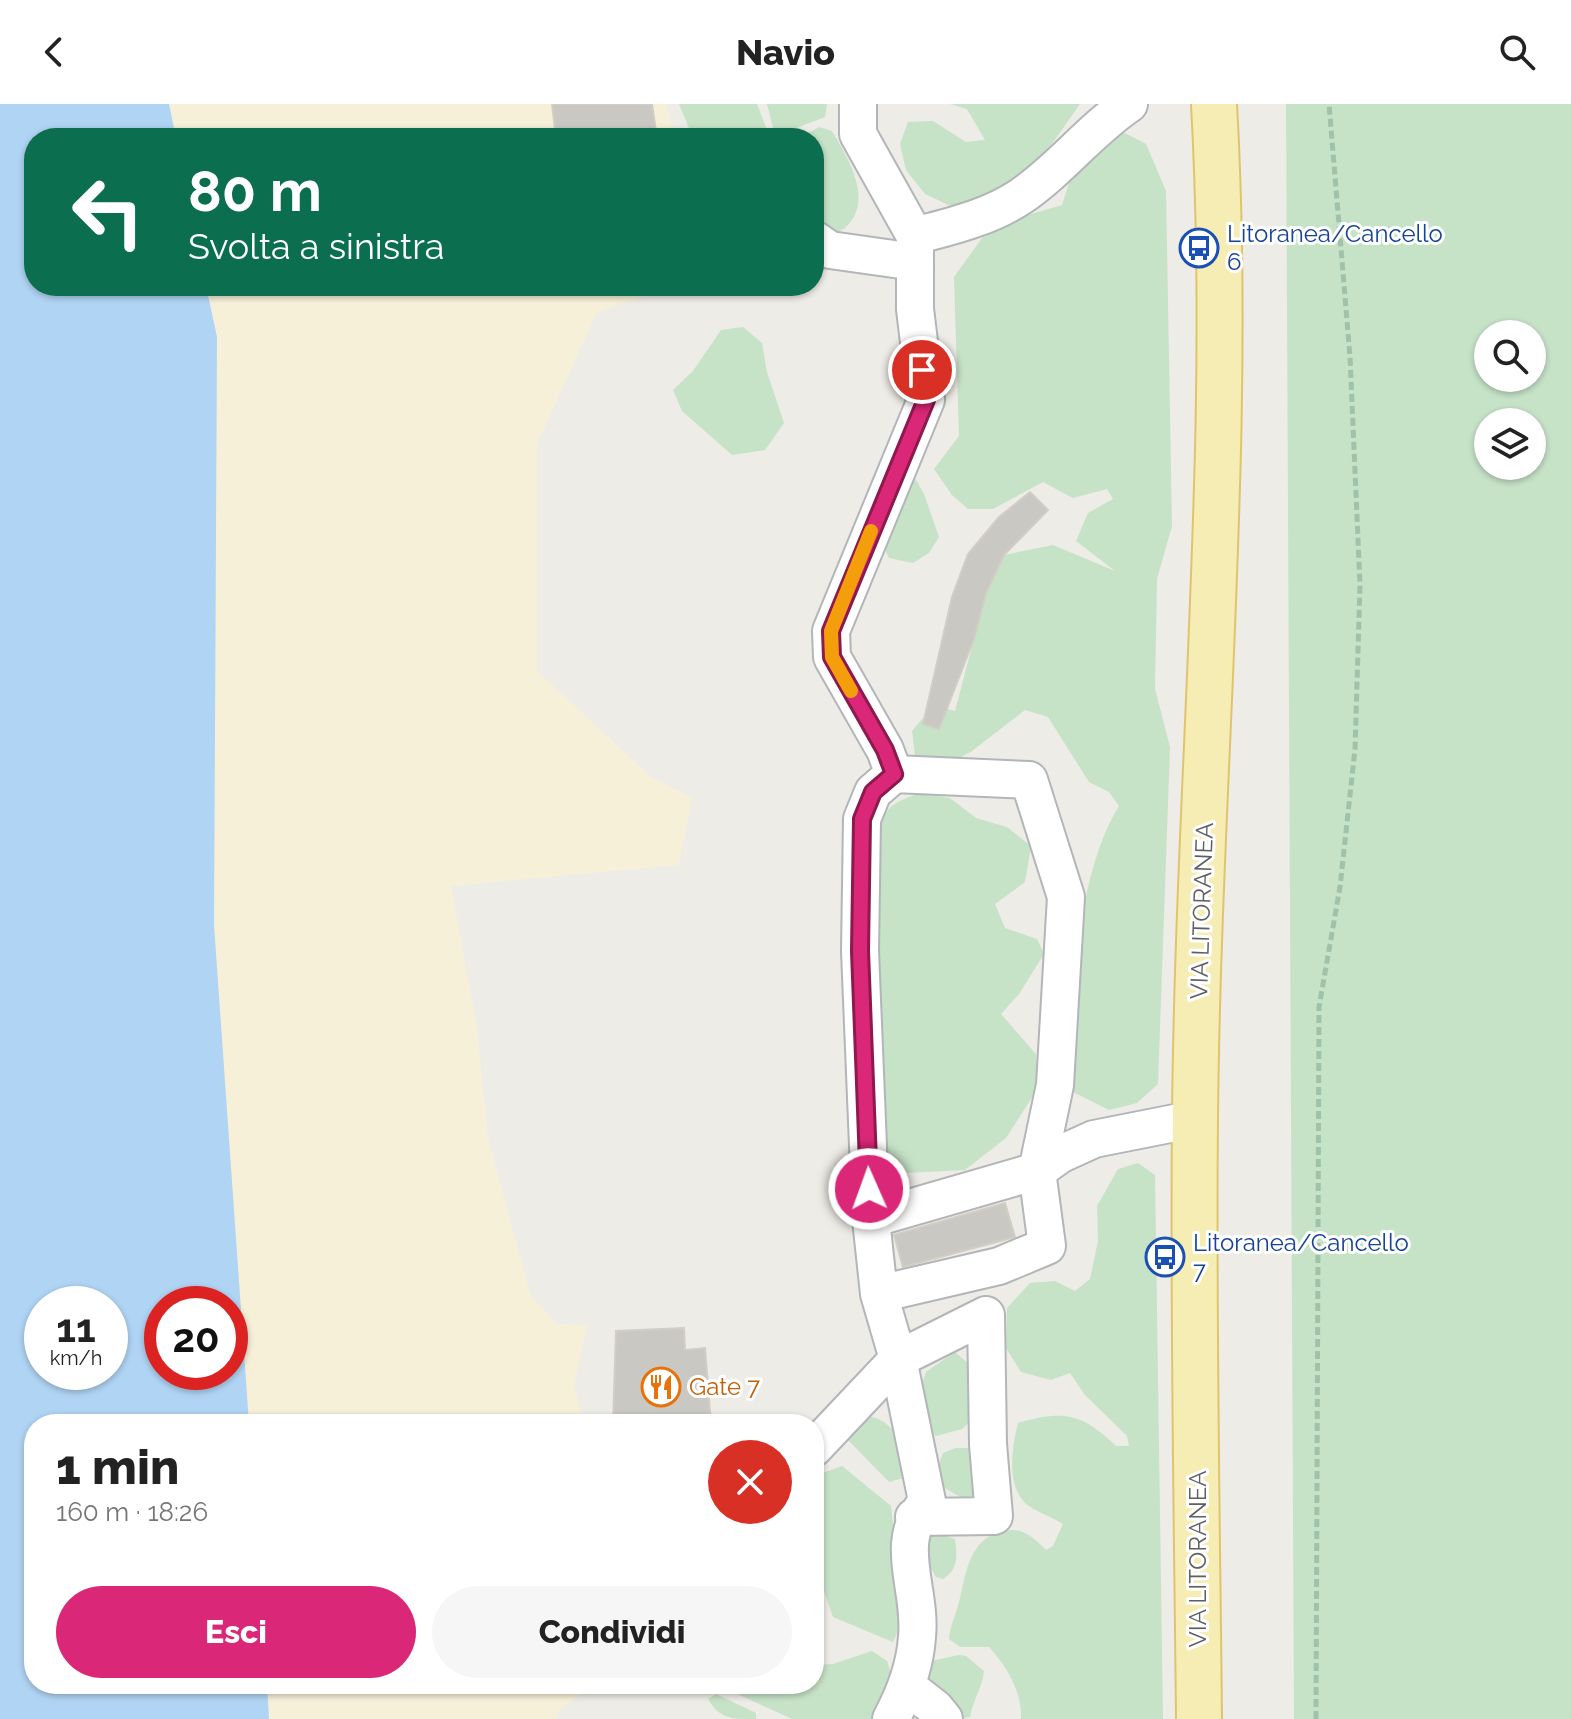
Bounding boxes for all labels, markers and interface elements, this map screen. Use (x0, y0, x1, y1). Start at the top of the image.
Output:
icon: back (32, 30, 76, 74)
icon: search (1495, 30, 1539, 74)
text: Navio (736, 31, 835, 73)
text: 80 m (188, 158, 322, 224)
icon: left (56, 160, 160, 264)
place label: Litoranea/Cancello 6 (1227, 219, 1443, 276)
text: Svolta a sinistra (188, 225, 444, 267)
bus stop icon: Litoranea/Cancello 6 (1178, 227, 1220, 269)
map controls (1474, 320, 1546, 480)
button: search (1474, 320, 1546, 392)
pin (888, 336, 956, 404)
icon: arrive (900, 348, 944, 392)
button: layers (1474, 408, 1546, 480)
street label: VIA LITORANEA (1184, 822, 1219, 1000)
position arrow (827, 1147, 911, 1231)
place label: Litoranea/Cancello 7 (1193, 1228, 1409, 1285)
bus stop icon: Litoranea/Cancello 7 (1144, 1236, 1186, 1278)
speed limit sign: 20 (144, 1286, 248, 1390)
text: 11 (56, 1304, 96, 1351)
text: km/h (50, 1346, 102, 1370)
restaurant icon: Gate 7 (640, 1366, 682, 1408)
place label: Gate 7 (689, 1372, 760, 1401)
text: 1 min (56, 1439, 179, 1495)
button: close (708, 1440, 792, 1524)
street label: VIA LITORANEA (1183, 1470, 1212, 1648)
text: 160 m · 18:26 (56, 1497, 208, 1527)
button: Esci (56, 1586, 416, 1678)
button: Condividi (432, 1586, 792, 1678)

